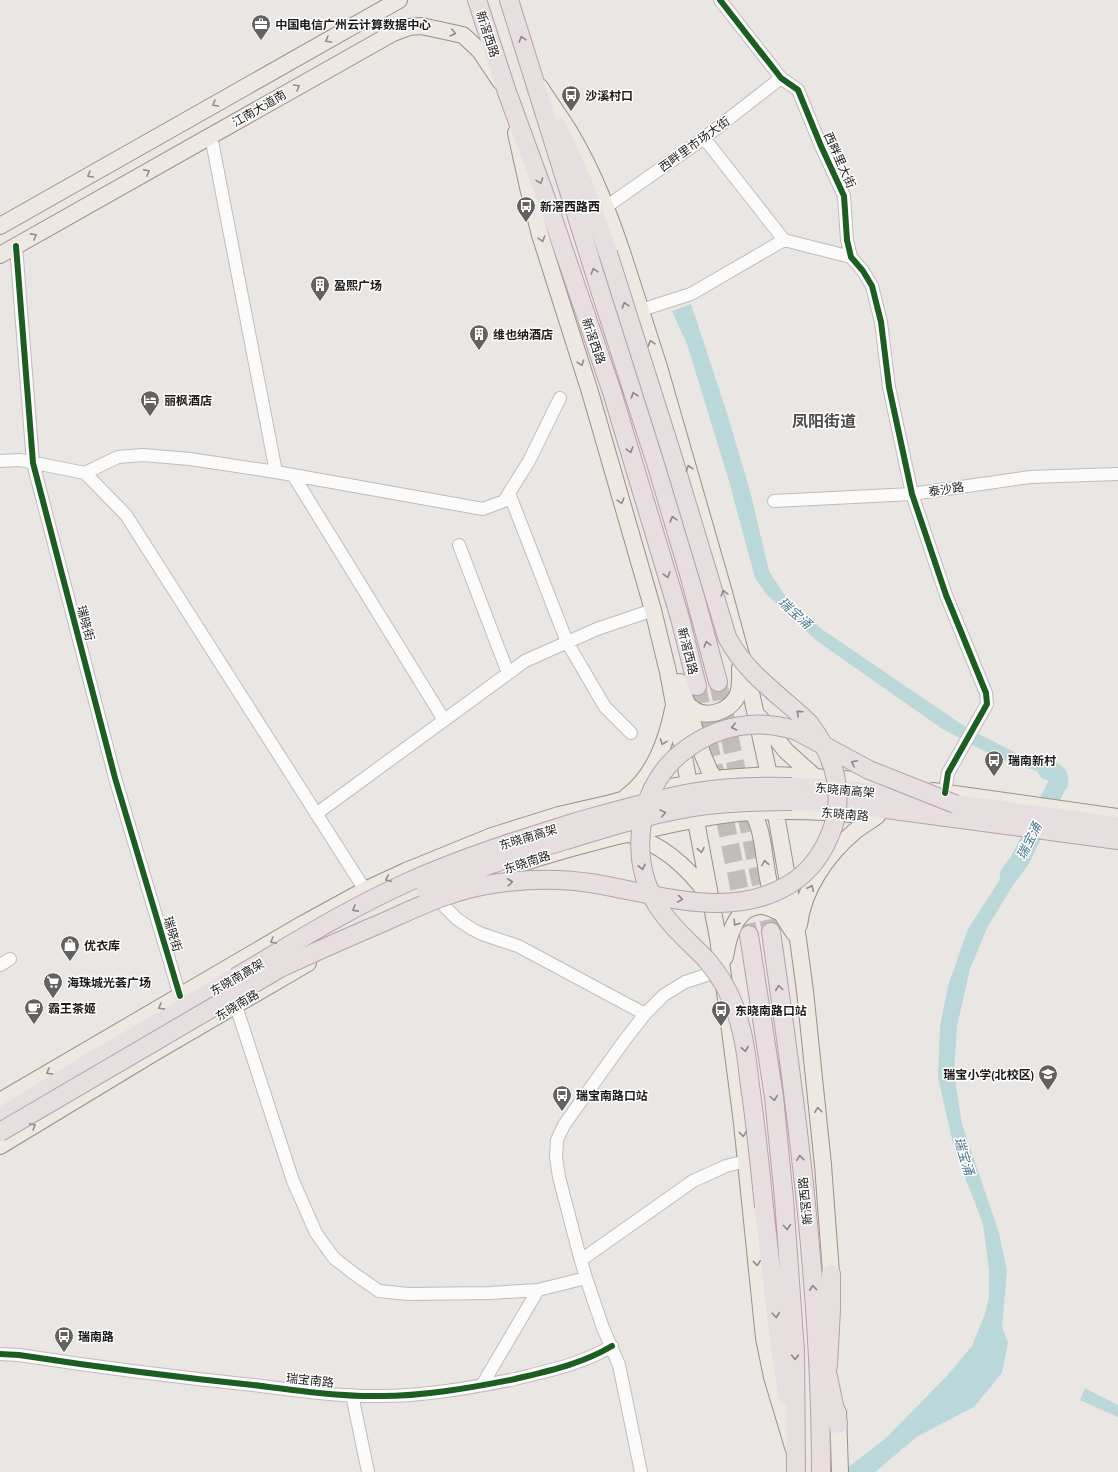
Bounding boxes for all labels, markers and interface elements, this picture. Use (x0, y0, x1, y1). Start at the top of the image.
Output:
street label: 新滘西路 (473, 9, 503, 59)
office icon: 中国电信广州云计算数据中心 (250, 13, 272, 41)
place label: 中国电信广州云计算数据中心 (275, 17, 431, 32)
one-way arrow (449, 28, 456, 36)
one-way arrow (325, 36, 333, 43)
one-way arrow (518, 36, 527, 43)
one-way arrow (293, 84, 300, 92)
bus stop icon: 沙溪村口 (560, 84, 582, 112)
street label: 江南大道南 (229, 87, 289, 129)
place label: 沙溪村口 (585, 88, 633, 103)
one-way arrow (212, 100, 219, 107)
street label: 西畔里市场大街 (656, 113, 732, 175)
street label: 西畔里大街 (821, 130, 859, 190)
one-way arrow (143, 169, 150, 176)
one-way arrow (87, 171, 94, 178)
one-way arrow (535, 177, 543, 184)
bus stop icon: 新滘西路西 (515, 195, 537, 223)
place label: 新滘西路西 (540, 199, 600, 214)
one-way arrow (30, 233, 37, 240)
one-way arrow (537, 235, 546, 242)
one-way arrow (590, 268, 599, 275)
building icon: 盈熙广场 (309, 274, 331, 302)
place label: 盈熙广场 (334, 278, 382, 293)
one-way arrow (621, 302, 630, 309)
street label: 新滘西路 (579, 316, 609, 366)
building icon: 维也纳酒店 (468, 323, 490, 351)
place label: 维也纳酒店 (493, 327, 553, 342)
one-way arrow (647, 340, 656, 347)
one-way arrow (576, 359, 585, 366)
hotel icon: 丽枫酒店 (139, 389, 161, 417)
one-way arrow (630, 392, 639, 399)
place label: 丽枫酒店 (164, 393, 212, 408)
district label: 凤阳街道 (792, 411, 856, 431)
one-way arrow (625, 447, 633, 454)
one-way arrow (685, 464, 694, 471)
street label: 泰沙路 (927, 479, 965, 499)
one-way arrow (616, 497, 625, 504)
one-way arrow (669, 516, 677, 522)
one-way arrow (662, 571, 671, 578)
one-way arrow (721, 589, 729, 596)
water label: 瑞宝涌 (775, 594, 817, 634)
street label: 瑞晓街 (74, 604, 98, 642)
street label: 新滘西路 (675, 626, 701, 676)
one-way arrow (704, 641, 712, 648)
one-way arrow (796, 711, 804, 718)
one-way arrow (730, 722, 737, 731)
one-way arrow (660, 738, 668, 745)
bus stop icon: 瑞南新村 (983, 749, 1005, 777)
place label: 瑞南新村 (1008, 753, 1056, 768)
one-way arrow (851, 760, 859, 768)
street label: 东晓南高架 (814, 780, 876, 800)
street label: 东晓南路 (820, 804, 870, 824)
one-way arrow (660, 810, 666, 818)
water label: 瑞宝涌 (1013, 818, 1046, 862)
street label: 东晓南高架 (497, 821, 559, 853)
one-way arrow (696, 846, 704, 853)
street label: 东晓南路 (502, 847, 552, 877)
one-way arrow (761, 859, 770, 866)
one-way arrow (637, 864, 645, 870)
one-way arrow (384, 874, 392, 882)
one-way arrow (507, 877, 513, 886)
one-way arrow (806, 885, 814, 892)
one-way arrow (677, 894, 683, 903)
one-way arrow (351, 905, 359, 912)
street label: 瑞晓街 (161, 915, 185, 953)
one-way arrow (733, 919, 741, 926)
shop icon: 优衣库 (59, 934, 81, 962)
one-way arrow (270, 936, 277, 944)
place label: 优衣库 (84, 938, 120, 953)
street label: 东晓南高架 (207, 956, 267, 998)
supermarket icon: 海珠城光荟广场 (42, 971, 64, 999)
place label: 海珠城光荟广场 (67, 975, 151, 990)
one-way arrow (775, 984, 784, 991)
street label: 东晓南路 (213, 986, 261, 1024)
cafe icon: 霸王茶姬 (23, 997, 45, 1025)
bus stop icon: 东晓南路口站 (710, 999, 732, 1027)
place label: 霸王茶姬 (48, 1001, 96, 1016)
one-way arrow (158, 1002, 165, 1010)
place label: 东晓南路口站 (735, 1003, 807, 1018)
one-way arrow (740, 1046, 749, 1053)
school or university icon: 瑞宝小学(北校区) (1037, 1063, 1059, 1091)
place label: 瑞宝小学(北校区) (943, 1067, 1034, 1082)
one-way arrow (46, 1068, 53, 1075)
bus stop icon: 瑞宝南路口站 (551, 1084, 573, 1112)
place label: 瑞宝南路口站 (576, 1088, 648, 1103)
one-way arrow (769, 1095, 778, 1101)
one-way arrow (813, 1107, 822, 1113)
one-way arrow (29, 1123, 36, 1130)
one-way arrow (738, 1131, 747, 1137)
water label: 瑞宝涌 (950, 1135, 978, 1179)
one-way arrow (796, 1155, 805, 1161)
street label: 新滘西路 (795, 1176, 815, 1226)
one-way arrow (782, 1224, 791, 1230)
one-way arrow (752, 1260, 761, 1266)
one-way arrow (809, 1285, 818, 1291)
one-way arrow (771, 1312, 780, 1318)
bus stop icon: 瑞南路 (53, 1325, 75, 1353)
place label: 瑞南路 (78, 1329, 114, 1344)
one-way arrow (791, 1354, 800, 1360)
street label: 瑞宝南路 (285, 1370, 335, 1390)

